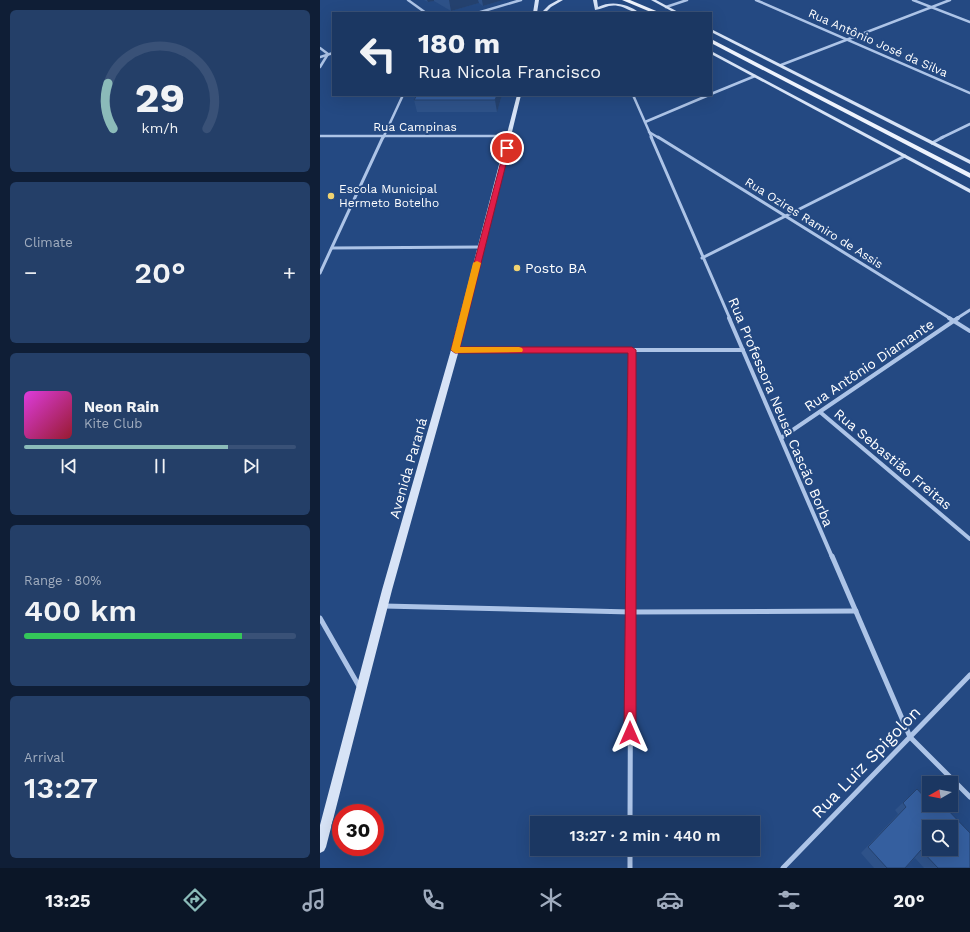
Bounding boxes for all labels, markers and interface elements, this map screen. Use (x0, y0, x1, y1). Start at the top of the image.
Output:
street label: Rua Antônio José da Silva (806, 6, 950, 80)
text: 180 m (418, 27, 500, 60)
icon: left (352, 28, 404, 80)
text: Rua Nicola Francisco (418, 61, 601, 82)
text: 29 (135, 73, 185, 122)
text: km/h (142, 119, 178, 135)
street label: Rua Campinas (373, 120, 457, 134)
pin (490, 131, 524, 165)
icon: arrive (496, 137, 518, 159)
street label: Rua Ozires Ramiro de Assis (742, 175, 886, 271)
place label: Escola Municipal Hermeto Botelho (339, 182, 439, 210)
marker: Escola Municipal Hermeto Botelho (326, 191, 336, 201)
text: Climate (24, 235, 73, 250)
text: 20° (134, 255, 186, 290)
text: − (24, 260, 37, 285)
text: + (283, 260, 296, 285)
place label: Posto BA (525, 260, 586, 276)
marker: Posto BA (512, 263, 522, 273)
street label: Rua Professora Neusa Cascão Borba (725, 295, 837, 529)
street label: Rua Antônio Diamante (801, 316, 937, 414)
text: Neon Rain (84, 398, 159, 416)
street label: Rua Sebastião Freitas (831, 405, 955, 513)
text: Kite Club (84, 416, 142, 431)
street label: Avenida Paraná (386, 416, 430, 520)
icon: previous (58, 455, 80, 477)
icon: pause (149, 455, 171, 477)
icon: next (240, 455, 262, 477)
text: Range · 80% (24, 573, 102, 588)
text: 400 km (24, 593, 137, 628)
street label: Rua Luiz Spigolon (808, 702, 924, 822)
position arrow (609, 712, 651, 754)
text: Arrival (24, 750, 65, 765)
text: 13:27 (24, 770, 98, 805)
north arrow (922, 776, 958, 812)
map controls (922, 776, 958, 856)
speed limit sign: 30 (332, 804, 384, 856)
button: search (922, 820, 958, 856)
text: 13:27 · 2 min · 440 m (569, 827, 721, 845)
icon: directions (181, 886, 209, 914)
icon: music (300, 886, 328, 914)
icon: phone (419, 886, 447, 914)
icon: climate (537, 886, 565, 914)
icon: car (656, 886, 684, 914)
icon: filters (775, 886, 803, 914)
text: 13:25 (45, 890, 90, 911)
text: 20° (893, 890, 925, 911)

